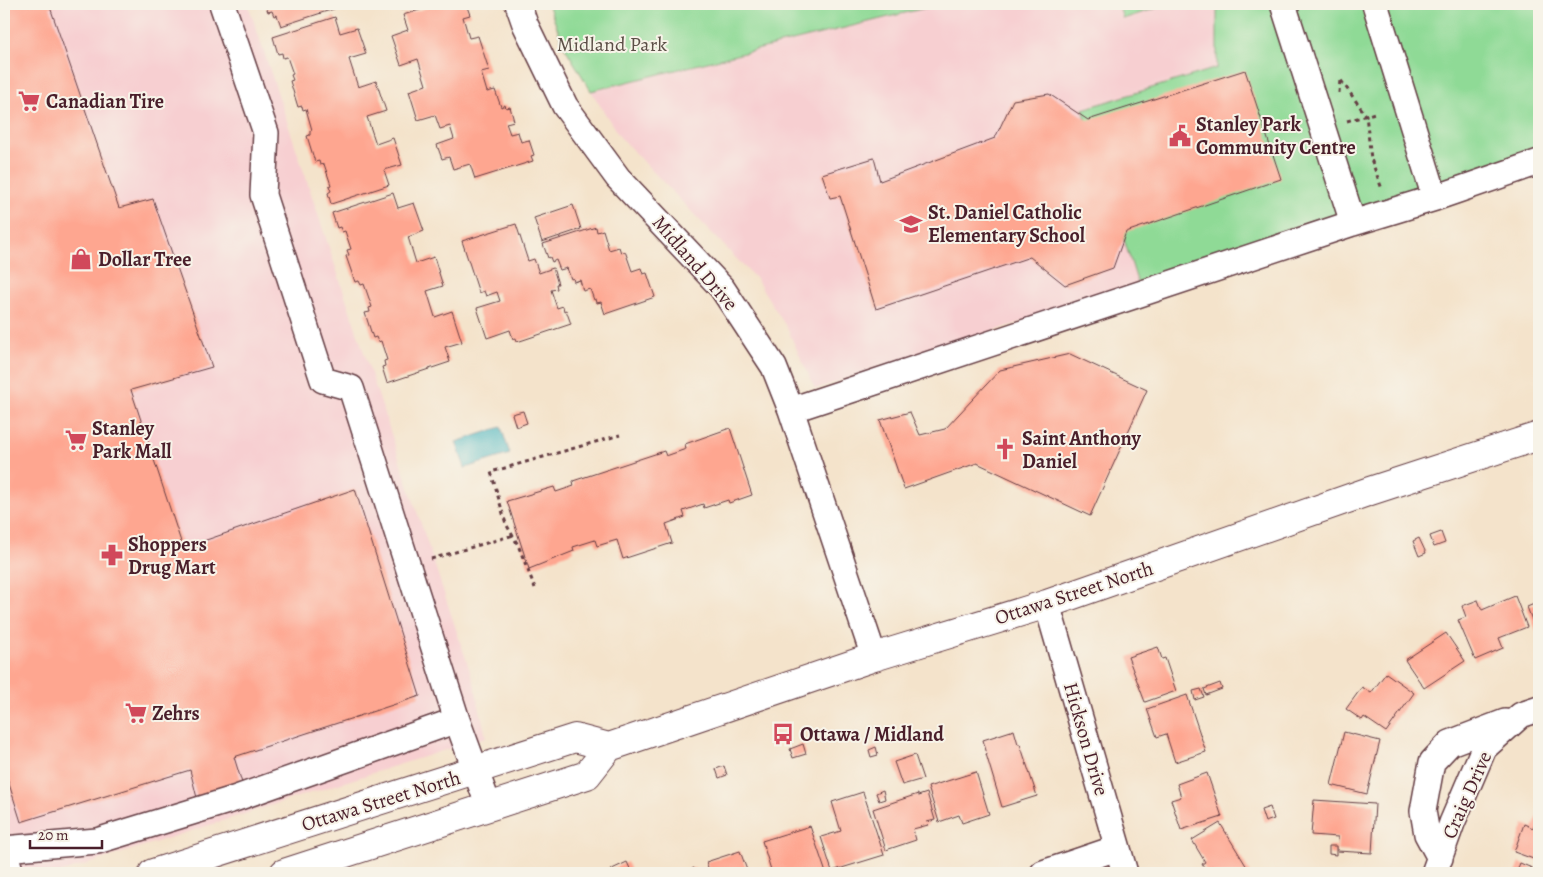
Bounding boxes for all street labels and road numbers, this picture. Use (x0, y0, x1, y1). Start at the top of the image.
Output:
street label: Midland Drive (646, 210, 744, 316)
street label: Ottawa Street North (991, 555, 1157, 631)
street label: Hickson Drive (1057, 679, 1115, 799)
street label: Craig Drive (1436, 747, 1498, 843)
street label: Ottawa Street North (298, 764, 464, 838)

